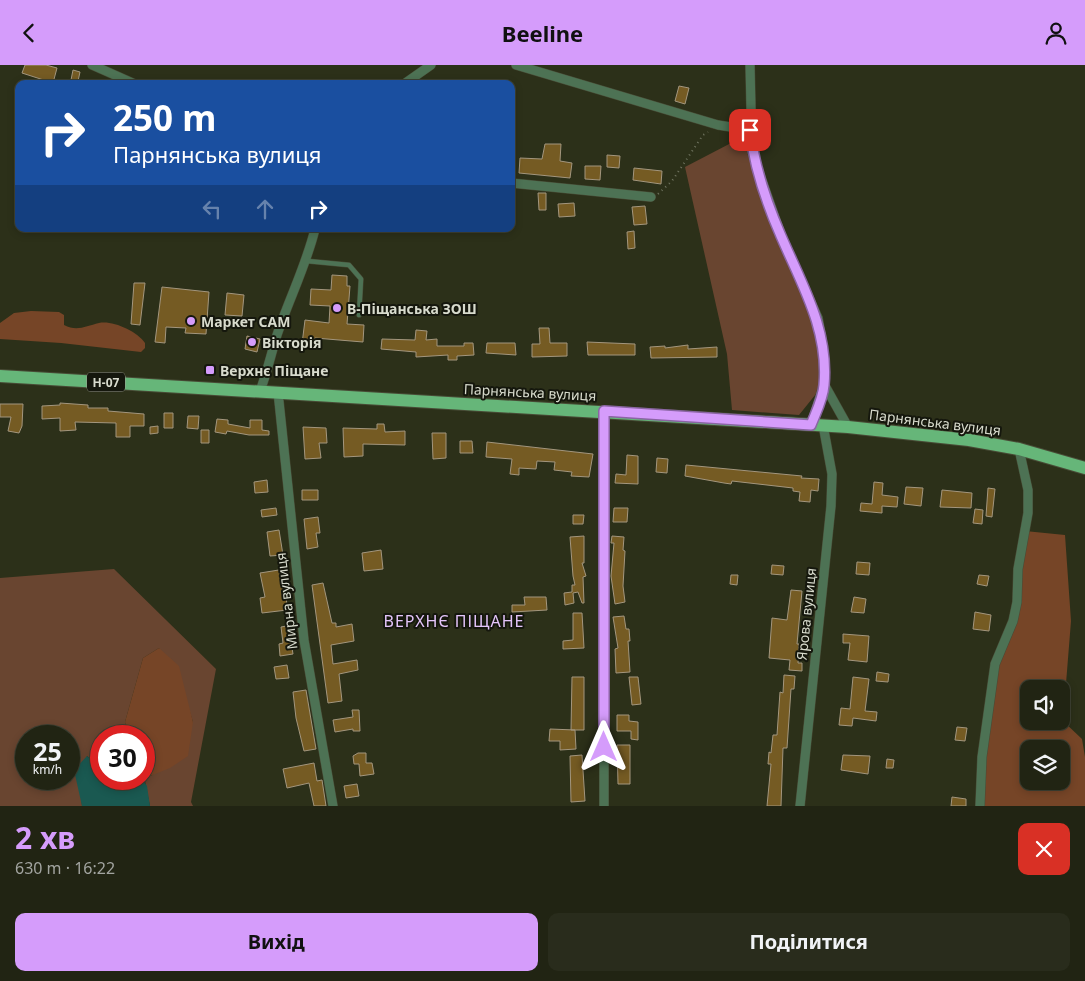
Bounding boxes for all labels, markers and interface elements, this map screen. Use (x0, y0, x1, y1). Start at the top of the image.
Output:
text: Beeline (502, 18, 583, 48)
icon: back (15, 19, 43, 47)
icon: person (1042, 19, 1070, 47)
text: 250 m (113, 94, 216, 141)
icon: right (30, 100, 95, 165)
pin (729, 109, 771, 151)
icon: arrive (736, 116, 764, 144)
text: Парнянська вулиця (113, 139, 322, 169)
icon: left (198, 195, 226, 223)
icon: ahead (251, 195, 279, 223)
icon: right (304, 195, 332, 223)
place label: В-Піщанська ЗОШ (347, 299, 477, 318)
marker: В-Піщанська ЗОШ (331, 302, 343, 314)
place label: Маркет САМ (201, 312, 290, 331)
marker: Маркет САМ (185, 315, 197, 327)
place label: Вікторія (262, 333, 322, 352)
marker: Вікторія (246, 336, 258, 348)
place label: Верхнє Піщане (220, 361, 328, 380)
marker: Верхнє Піщане (204, 364, 216, 376)
road number: Н-07 (87, 373, 125, 391)
street label: Парнянська вулиця (463, 379, 597, 405)
street label: Парнянська вулиця (868, 404, 1002, 440)
street label: Мирна вулиця (271, 551, 301, 651)
street label: Ярова вулиця (792, 567, 820, 661)
district label: ВЕРХНЄ ПІЩАНЕ (383, 610, 525, 632)
map controls (1020, 680, 1070, 790)
button: sound (1020, 680, 1070, 730)
position arrow (577, 720, 629, 772)
speed limit sign: 30 (90, 725, 155, 790)
text: 25 (33, 734, 62, 768)
button: layers (1020, 740, 1070, 790)
text: km/h (33, 761, 62, 778)
text: 2 хв (15, 817, 75, 858)
button: close (1018, 823, 1070, 875)
text: 630 m · 16:22 (15, 857, 115, 879)
button: Вихід (15, 913, 538, 971)
button: Поділитися (548, 913, 1070, 971)

